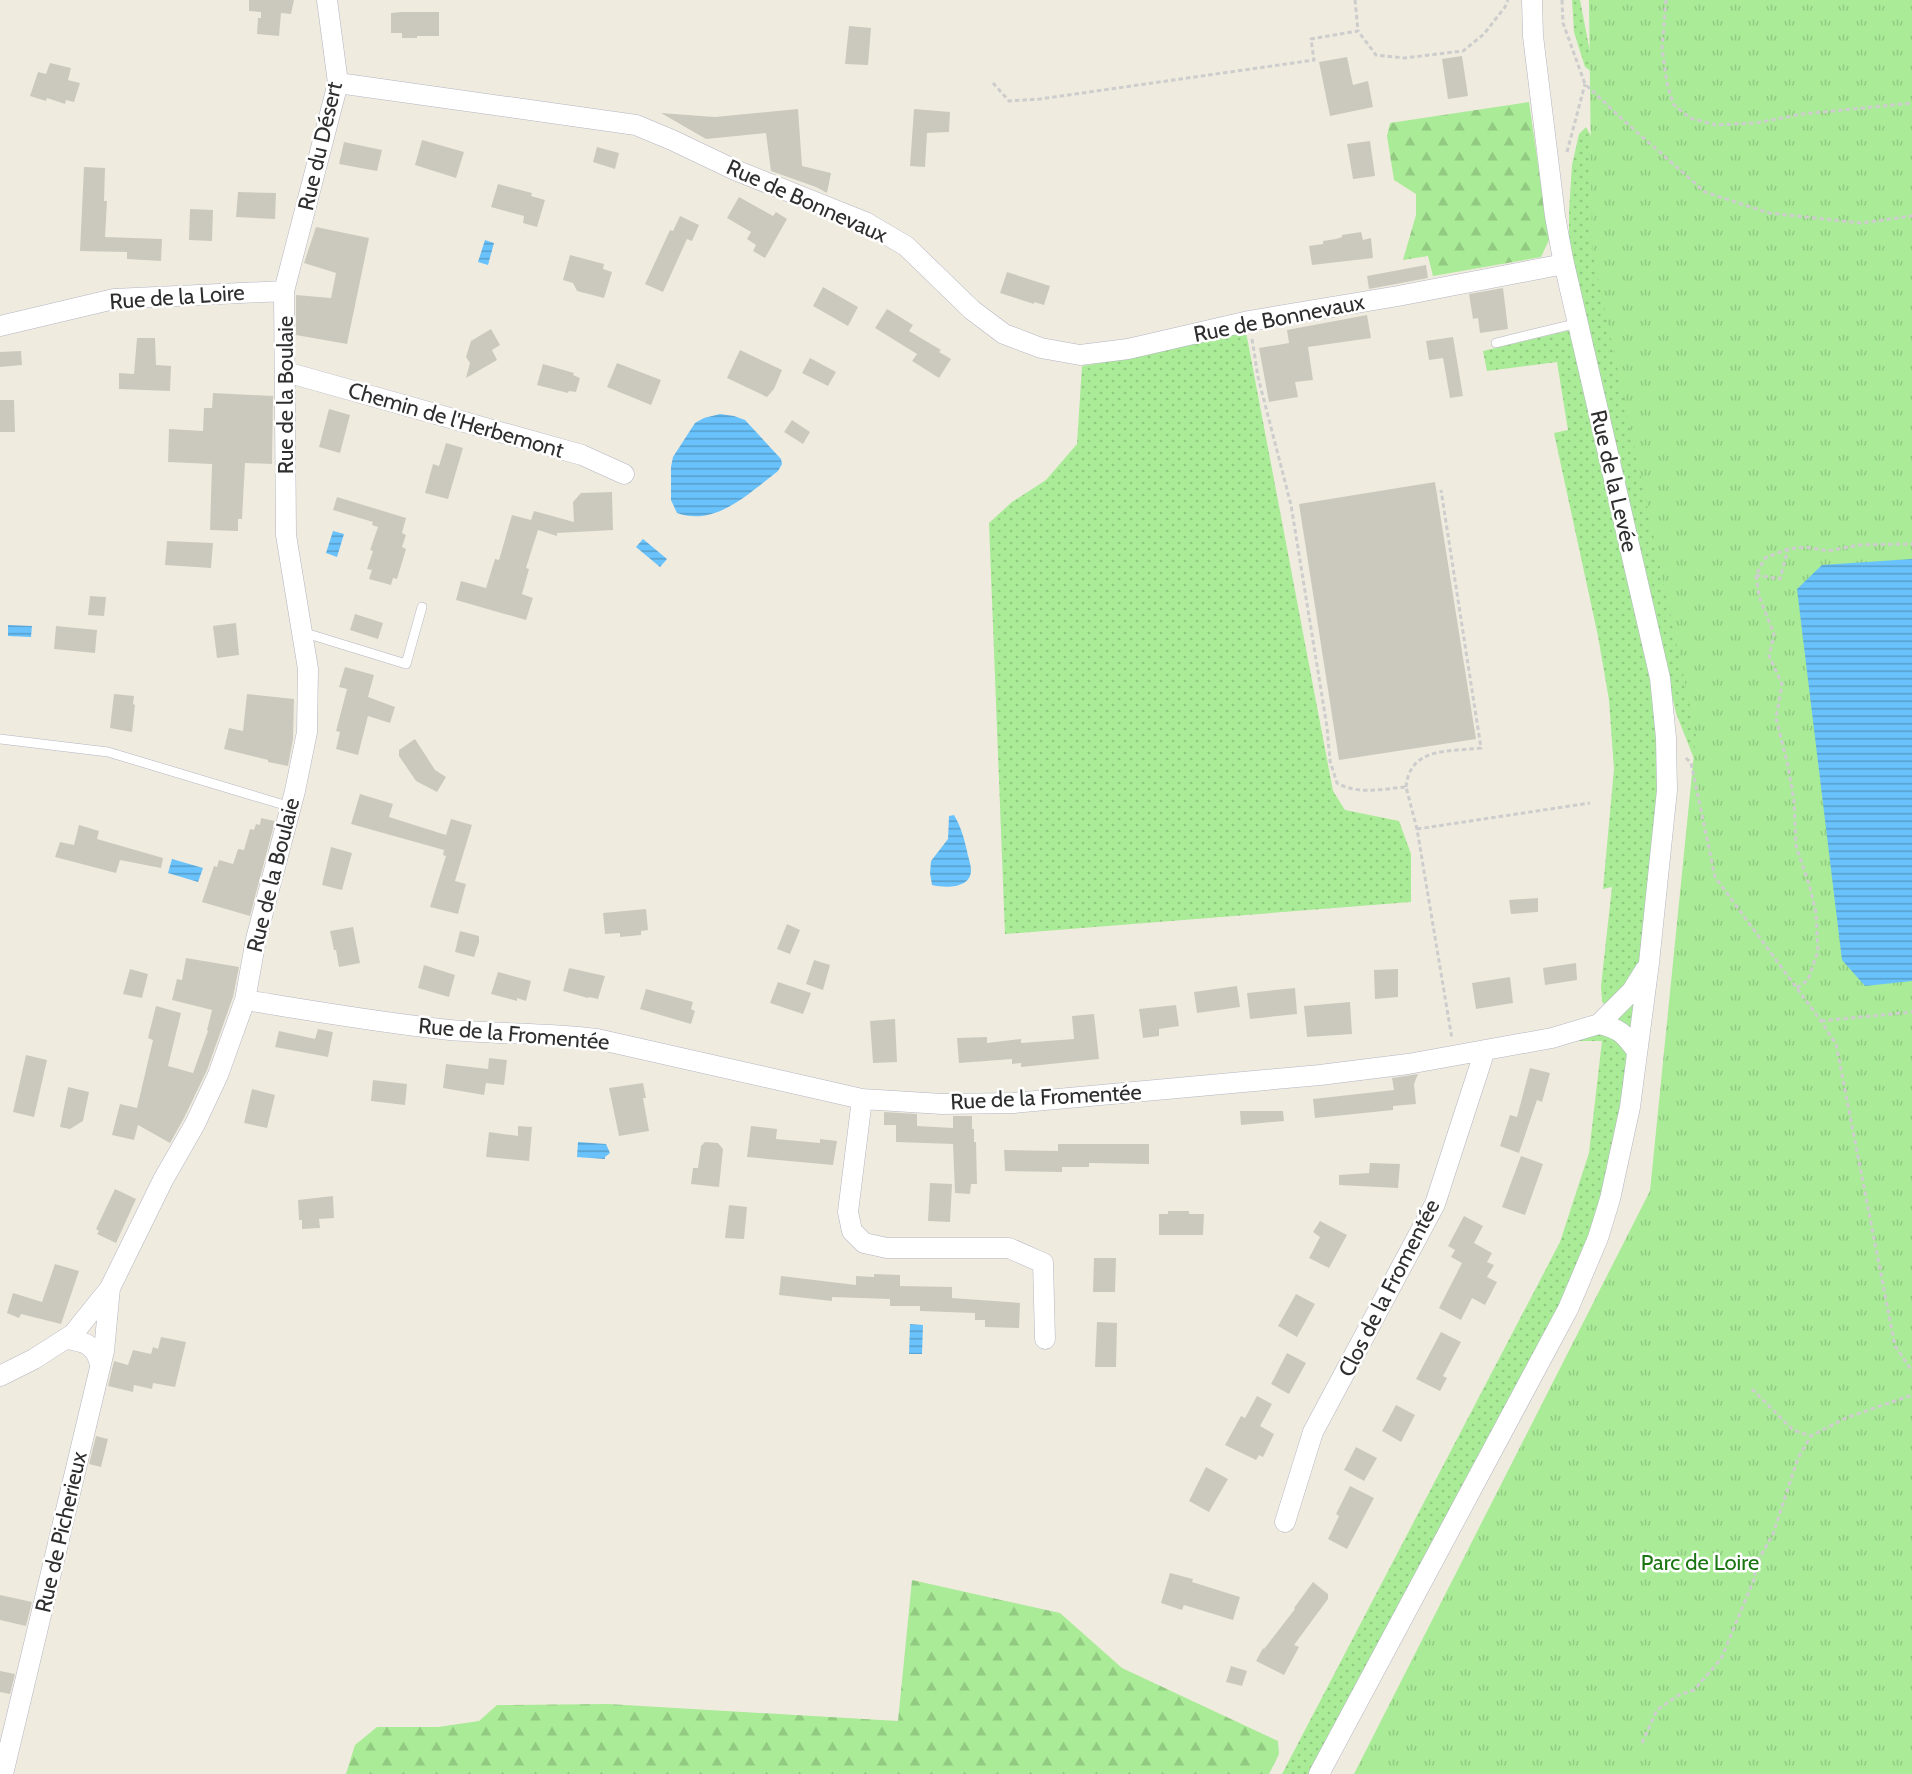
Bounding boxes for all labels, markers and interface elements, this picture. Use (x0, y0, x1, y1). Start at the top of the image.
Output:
street label: Rue du Désert (292, 78, 348, 213)
street label: Rue de Bonnevaux (722, 153, 892, 249)
street label: Rue de la Loire (109, 279, 245, 315)
street label: Rue de Bonnevaux (1191, 288, 1367, 348)
street label: Rue de la Boulaie (272, 316, 299, 474)
street label: Chemin de l'Herbemont (345, 376, 567, 464)
street label: Rue de la Levée (1585, 407, 1643, 555)
street label: Rue de la Boulaie (241, 795, 305, 955)
street label: Rue de la Fromentée (417, 1012, 611, 1056)
street label: Rue de la Fromentée (950, 1079, 1142, 1115)
street label: Clos de la Fromentée (1333, 1195, 1445, 1381)
street label: Rue de Picherieux (29, 1448, 93, 1615)
park label: Parc de Loire (1641, 1549, 1759, 1576)

